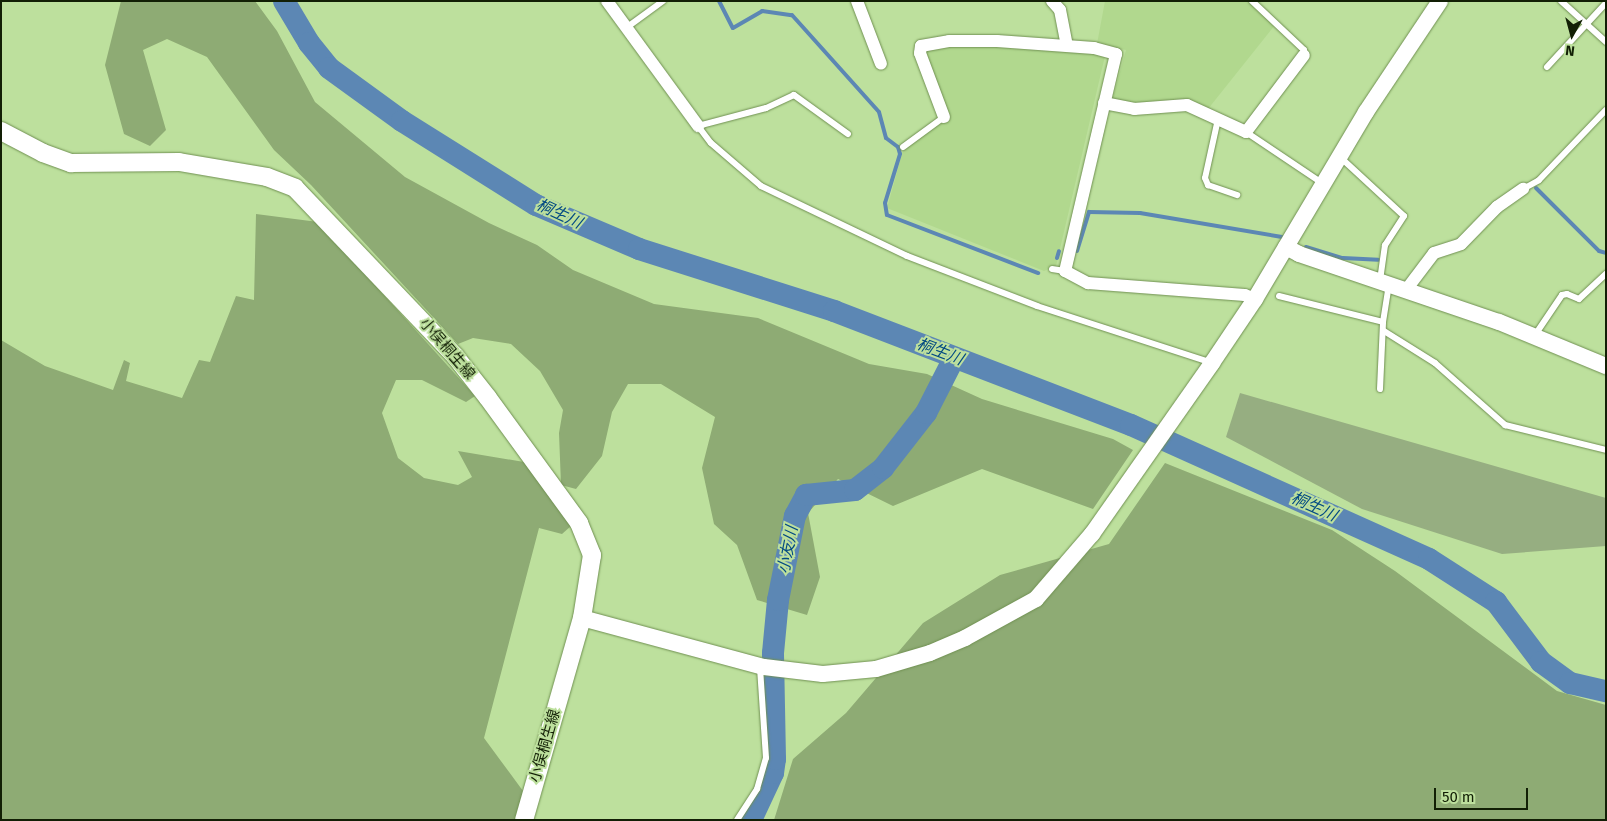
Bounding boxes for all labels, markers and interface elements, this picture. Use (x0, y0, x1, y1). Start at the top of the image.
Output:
north arrow (1547, 10, 1597, 60)
text: N (1564, 41, 1576, 59)
water label: 桐生川 (533, 195, 585, 233)
street label: 小俣桐生線 (416, 315, 478, 383)
water label: 桐生川 (914, 334, 966, 370)
water label: 桐生川 (1288, 488, 1340, 526)
water label: 小友川 (774, 525, 802, 575)
street label: 小俣桐生線 (526, 707, 564, 785)
scale bar (1437, 778, 1531, 810)
text: 50 m (1442, 788, 1475, 806)

